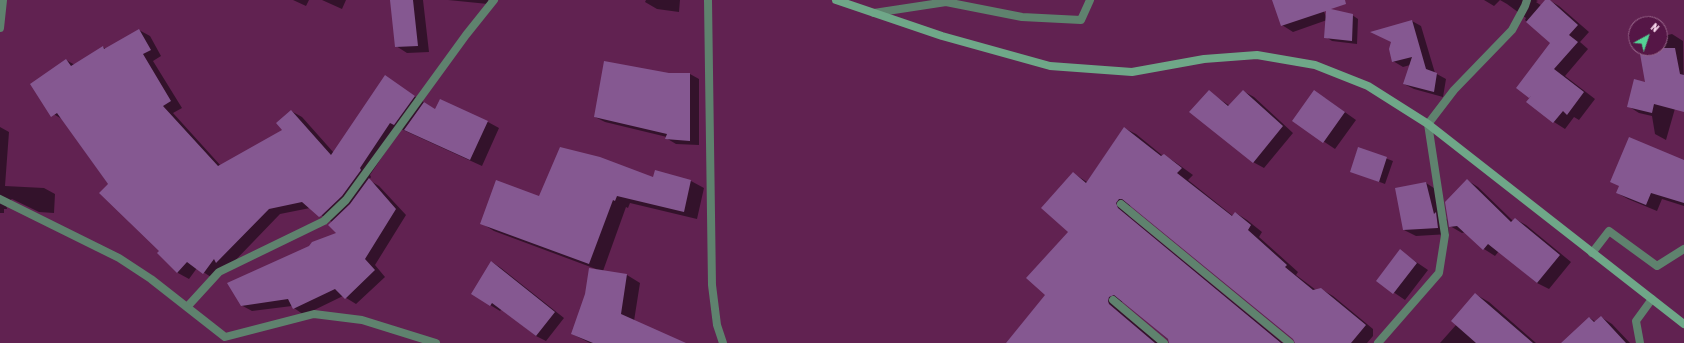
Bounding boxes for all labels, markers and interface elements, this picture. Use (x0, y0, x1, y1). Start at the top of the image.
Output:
north arrow (1628, 16, 1668, 56)
text: N (1649, 21, 1661, 34)

